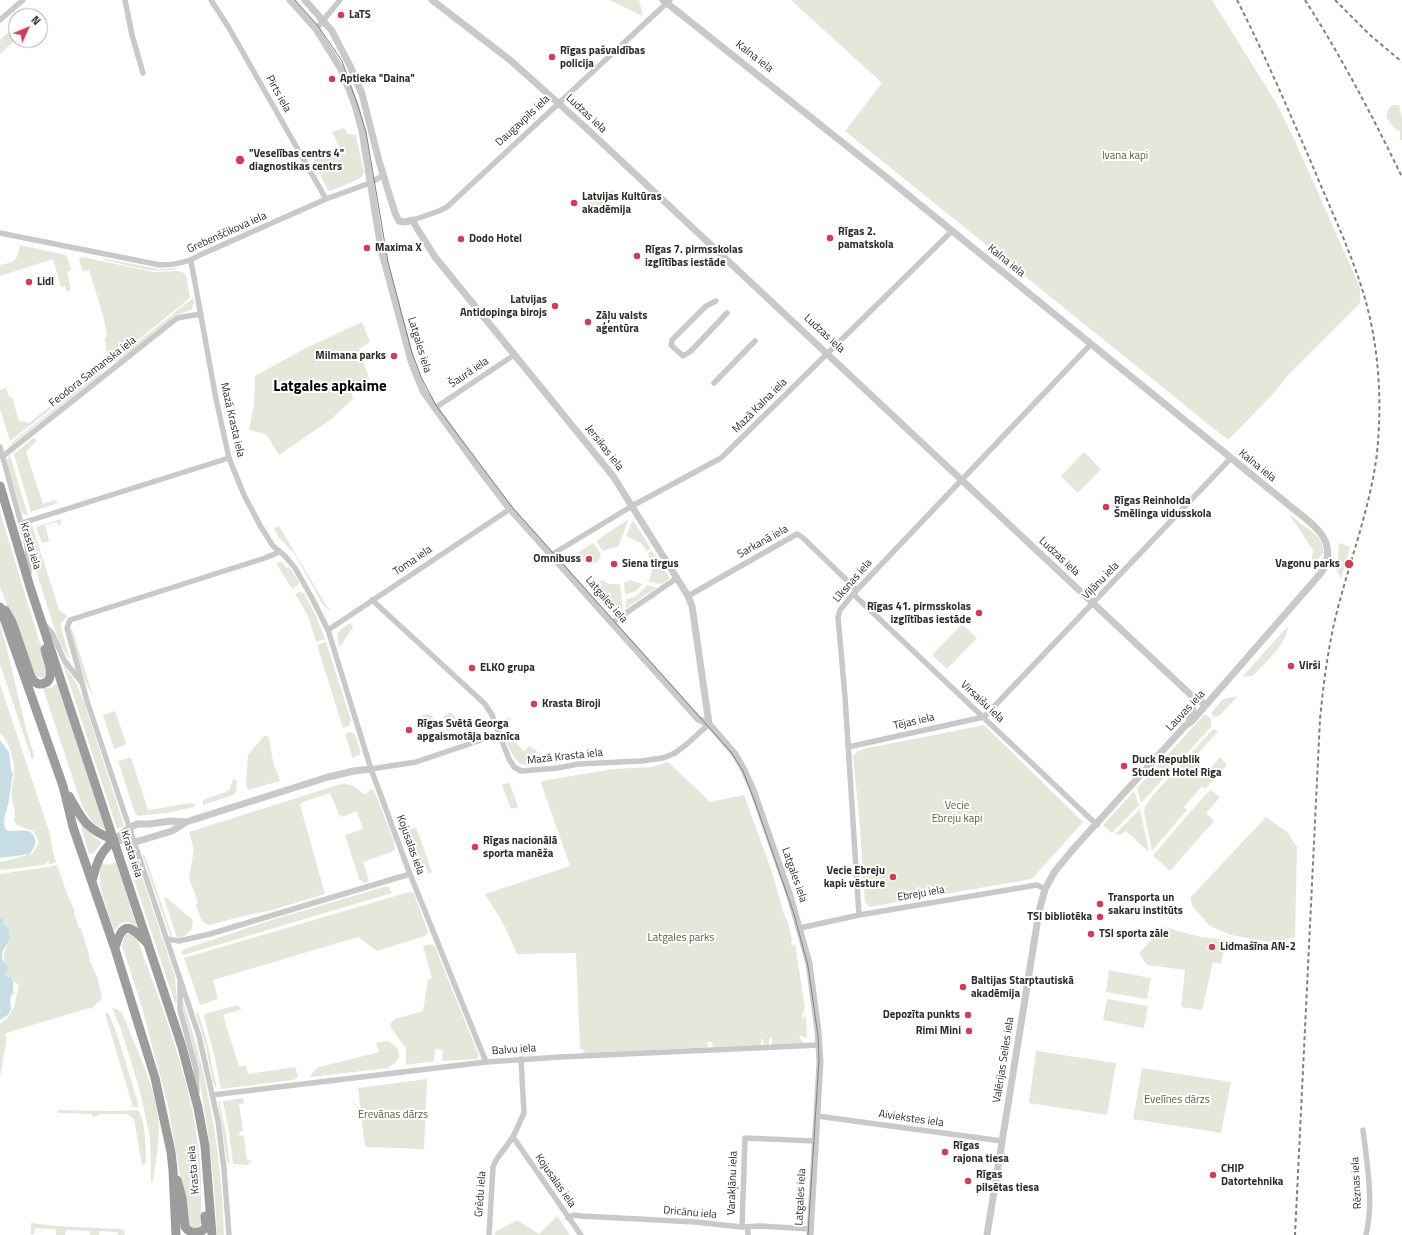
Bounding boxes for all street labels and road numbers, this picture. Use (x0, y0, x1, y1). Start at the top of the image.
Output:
street label: Kalna iela (733, 38, 775, 76)
street label: Pirts iela (262, 73, 294, 115)
street label: Ludzas iela (563, 92, 609, 136)
street label: Daugavpils iela (493, 93, 553, 149)
street label: Grebenščikova iela (185, 210, 269, 256)
street label: Kalna iela (985, 242, 1027, 280)
street label: Ludzas iela (801, 312, 847, 356)
street label: Latgales iela (404, 316, 434, 374)
street label: Feodora Samanska iela (47, 334, 139, 410)
street label: Šaurā iela (447, 355, 491, 391)
street label: Mazā Kalna iela (730, 376, 790, 436)
street label: Mazā Krasta iela (217, 381, 247, 459)
street label: Jersikas iela (582, 423, 626, 473)
street label: Kalna iela (1236, 447, 1278, 485)
street label: Krasta iela (17, 521, 43, 571)
street label: Sarkanā iela (735, 523, 791, 561)
street label: Ludzas iela (1036, 535, 1082, 579)
street label: Toma iela (391, 543, 435, 579)
street label: Līksnas iela (831, 557, 875, 605)
street label: Viļānu iela (1080, 559, 1122, 603)
street label: Latgales iela (582, 574, 630, 626)
street label: Virsaišu iela (957, 678, 1007, 726)
street label: Lauvas iela (1164, 688, 1208, 734)
street label: Tējas iela (892, 711, 936, 733)
street label: Mazā Krasta iela (526, 746, 604, 768)
street label: Kojusalas iela (393, 813, 427, 877)
street label: Krasta iela (117, 829, 145, 879)
street label: Latgales iela (778, 846, 810, 904)
street label: Ebreju iela (896, 883, 946, 905)
street label: Valērijas Seiles iela (991, 1016, 1017, 1104)
street label: Balvu iela (491, 1042, 537, 1058)
street label: Aiviekstes iela (878, 1108, 944, 1130)
street label: Krasta iela (185, 1145, 203, 1195)
street label: Varakļānu iela (725, 1151, 741, 1215)
street label: Kojusalas iela (532, 1152, 578, 1210)
street label: Rēznas iela (1349, 1157, 1365, 1209)
street label: Latgales iela (793, 1168, 809, 1226)
street label: Grēdu iela (473, 1171, 489, 1217)
street label: Dricānu iela (663, 1204, 717, 1222)

